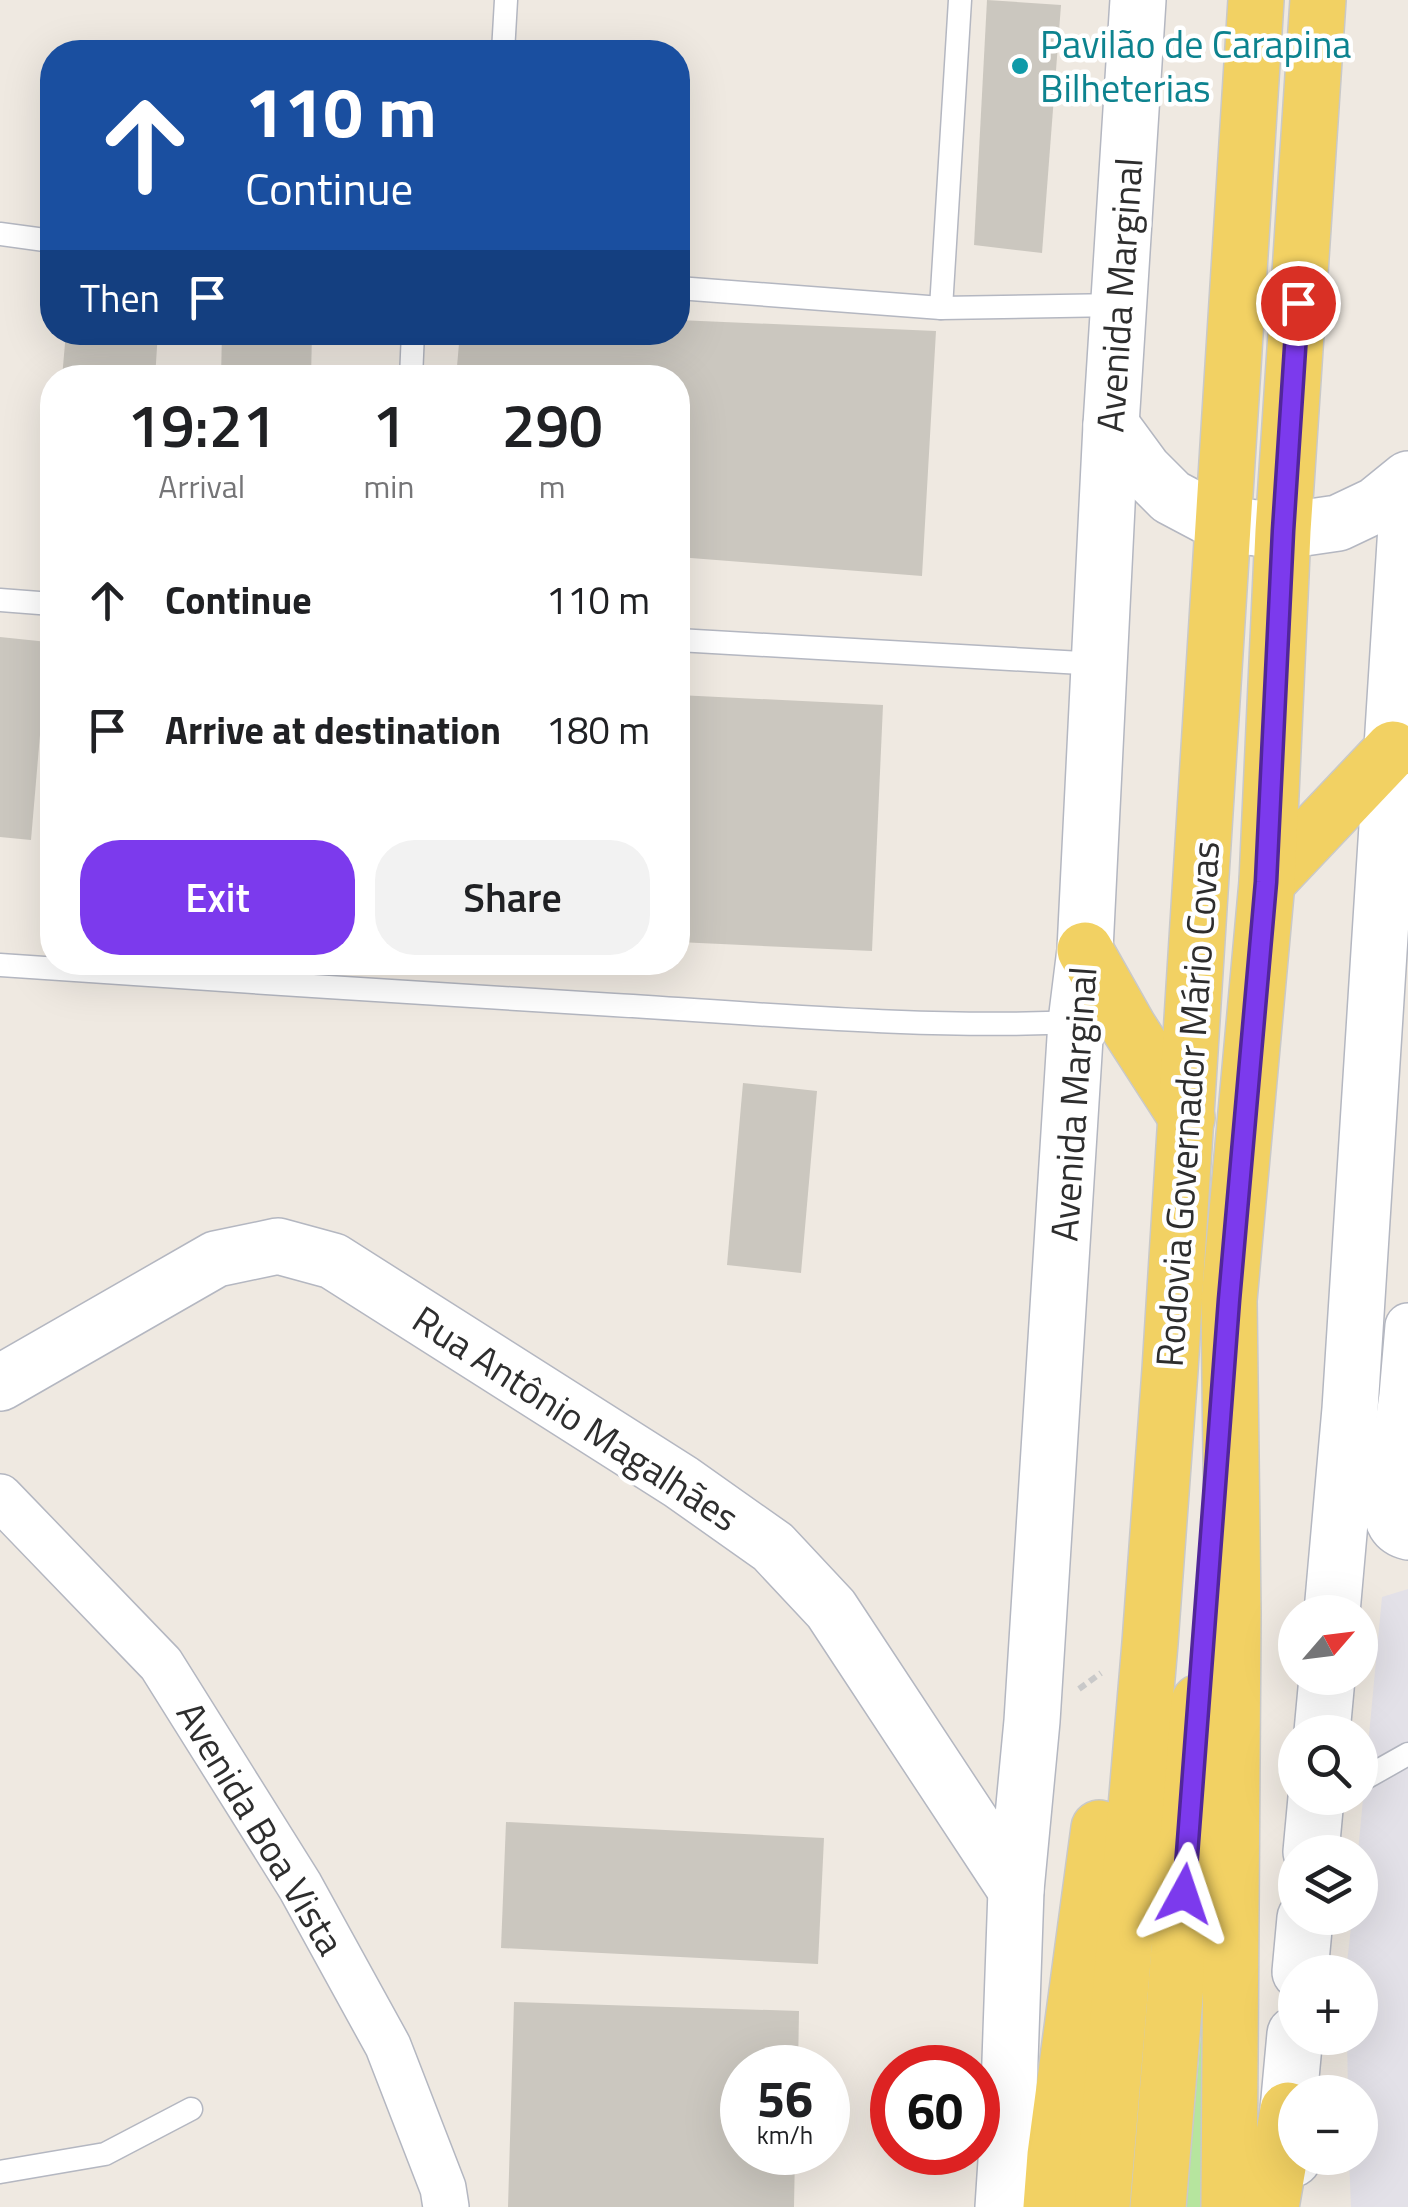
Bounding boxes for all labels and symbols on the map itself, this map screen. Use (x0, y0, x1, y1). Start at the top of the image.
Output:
place label: Pavilão de Carapina Bilheterias (1040, 15, 1351, 117)
marker: Pavilão de Carapina Bilheterias (1009, 55, 1031, 77)
street label: Avenida Marginal (1080, 156, 1158, 434)
pin (1256, 261, 1341, 346)
street label: Rodovia Governador Mário Covas (1140, 839, 1234, 1369)
street label: Avenida Marginal (1034, 965, 1112, 1243)
street label: Rua Antônio Magalhães (401, 1290, 751, 1546)
north arrow (1278, 1595, 1378, 1695)
street label: Avenida Boa Vista (162, 1690, 360, 1966)
position arrow (1132, 1842, 1236, 1946)
speed limit sign: 60 (870, 2045, 1000, 2175)

